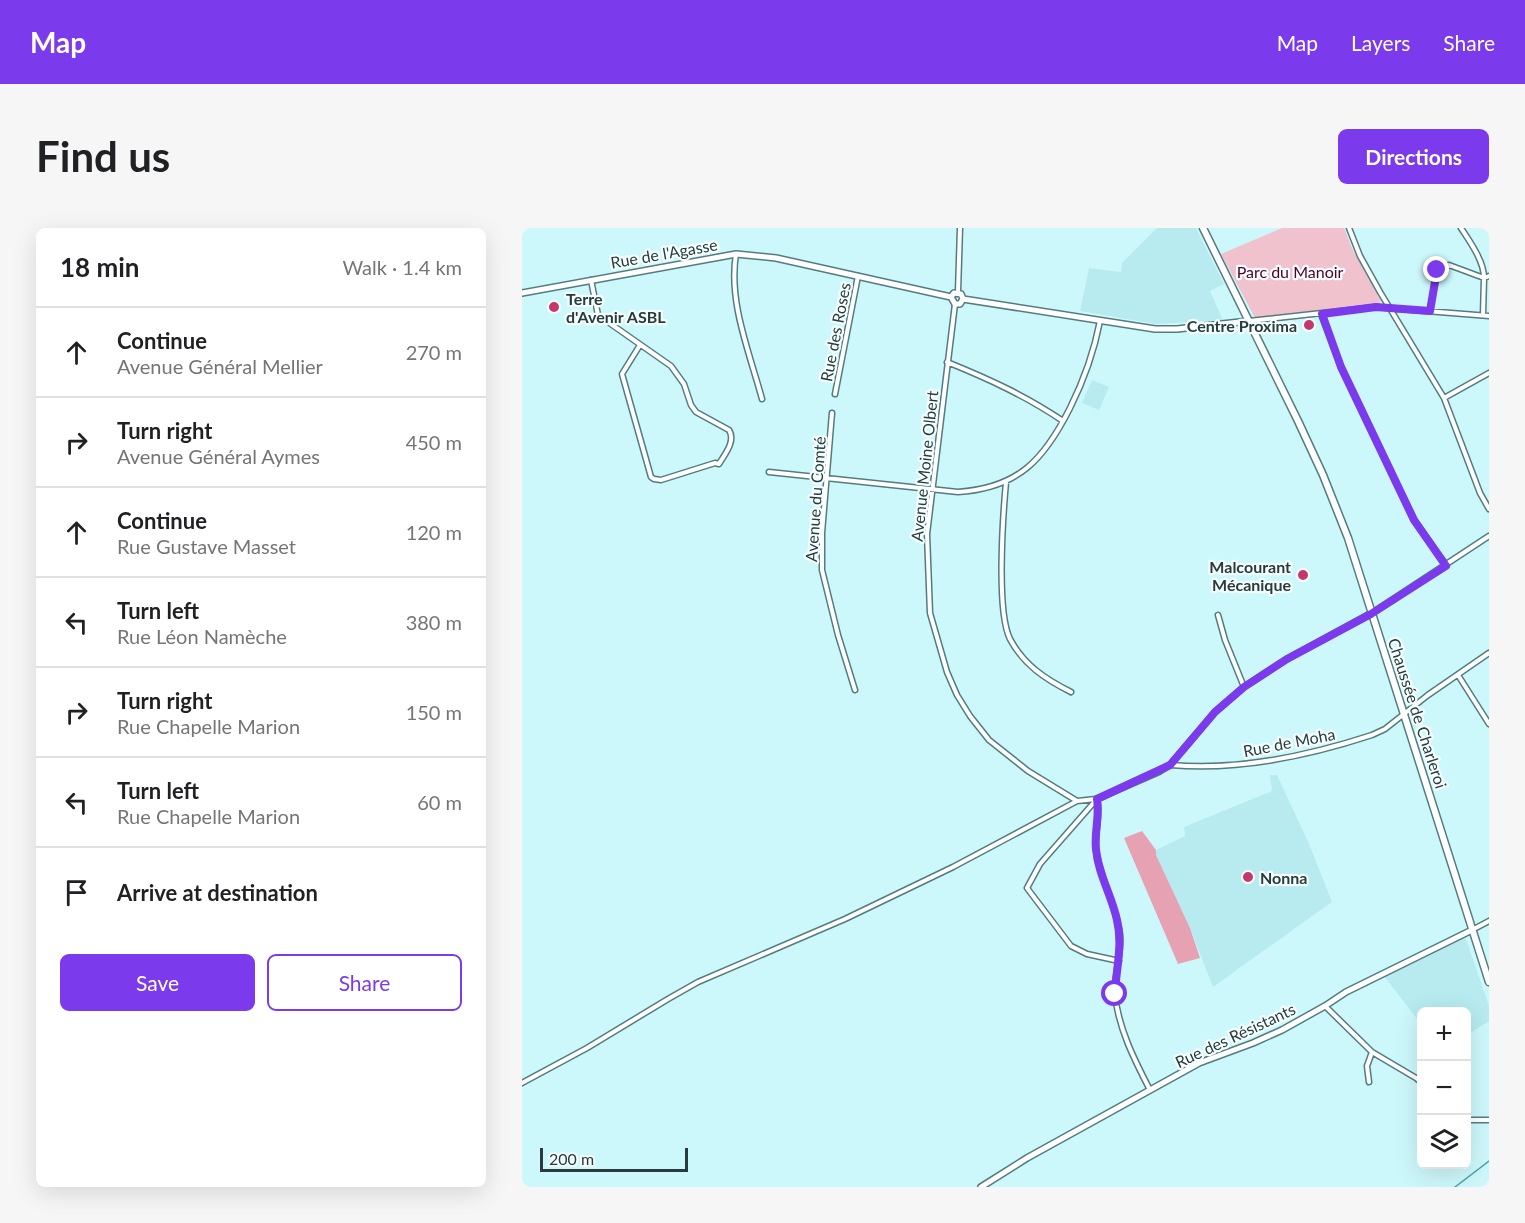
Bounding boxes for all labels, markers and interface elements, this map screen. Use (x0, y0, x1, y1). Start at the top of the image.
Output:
text: Map (30, 25, 86, 59)
text: Map (1277, 30, 1318, 55)
text: Layers (1351, 30, 1410, 55)
text: Share (1443, 30, 1495, 55)
button: Directions (1338, 129, 1489, 184)
text: Find us (36, 131, 170, 181)
street label: Rue de l'Agasse (609, 234, 719, 272)
text: 18 min (60, 251, 140, 283)
text: Walk · 1.4 km (343, 255, 462, 279)
route end (1423, 256, 1449, 282)
park label: Parc du Manoir (1237, 262, 1344, 281)
street label: Rue des Roses (816, 281, 854, 383)
place label: Terre d'Avenir ASBL (566, 289, 666, 326)
marker: Terre d'Avenir ASBL (547, 300, 561, 314)
place label: Centre Proxima (1187, 316, 1297, 335)
marker: Centre Proxima (1302, 318, 1316, 332)
text: Continue (117, 327, 207, 354)
icon: ahead (60, 336, 93, 369)
text: 270 m (406, 340, 462, 364)
text: Avenue Général Mellier (117, 354, 323, 378)
street label: Avenue Moine Olbert (907, 389, 941, 542)
text: Turn right (117, 417, 212, 444)
icon: right (60, 426, 93, 459)
text: 450 m (406, 430, 462, 454)
street label: Avenue du Comté (801, 436, 829, 562)
text: Avenue Général Aymes (117, 444, 320, 468)
text: Continue (117, 507, 207, 534)
icon: ahead (60, 516, 93, 549)
text: 120 m (406, 520, 462, 544)
text: Rue Gustave Masset (117, 534, 296, 558)
place label: Malcourant Mécanique (1209, 557, 1291, 594)
marker: Malcourant Mécanique (1296, 568, 1310, 582)
text: Turn left (117, 597, 199, 624)
icon: left (60, 606, 93, 639)
text: 380 m (406, 610, 462, 634)
text: Rue Léon Namèche (117, 624, 287, 648)
street label: Chaussée de Charleroi (1385, 635, 1451, 791)
text: Turn right (117, 687, 212, 714)
icon: right (60, 696, 93, 729)
text: 150 m (406, 700, 462, 724)
text: Rue Chapelle Marion (117, 714, 300, 738)
street label: Rue de Moha (1241, 724, 1337, 760)
text: Turn left (117, 777, 199, 804)
icon: left (60, 786, 93, 819)
text: 60 m (417, 790, 462, 814)
text: Rue Chapelle Marion (117, 804, 300, 828)
place label: Nonna (1260, 868, 1307, 887)
marker: Nonna (1241, 870, 1255, 884)
icon: arrive (60, 876, 93, 909)
text: Arrive at destination (117, 879, 318, 906)
button: Save (60, 954, 255, 1011)
button: Share (267, 954, 462, 1011)
route start (1101, 980, 1127, 1006)
street label: Rue des Résistants (1172, 999, 1298, 1071)
map controls (1417, 1007, 1471, 1169)
button: + (1417, 1007, 1471, 1061)
button: − (1417, 1061, 1471, 1115)
button: layers (1417, 1115, 1471, 1169)
scale bar (540, 1145, 688, 1172)
text: 200 m (549, 1149, 594, 1168)

